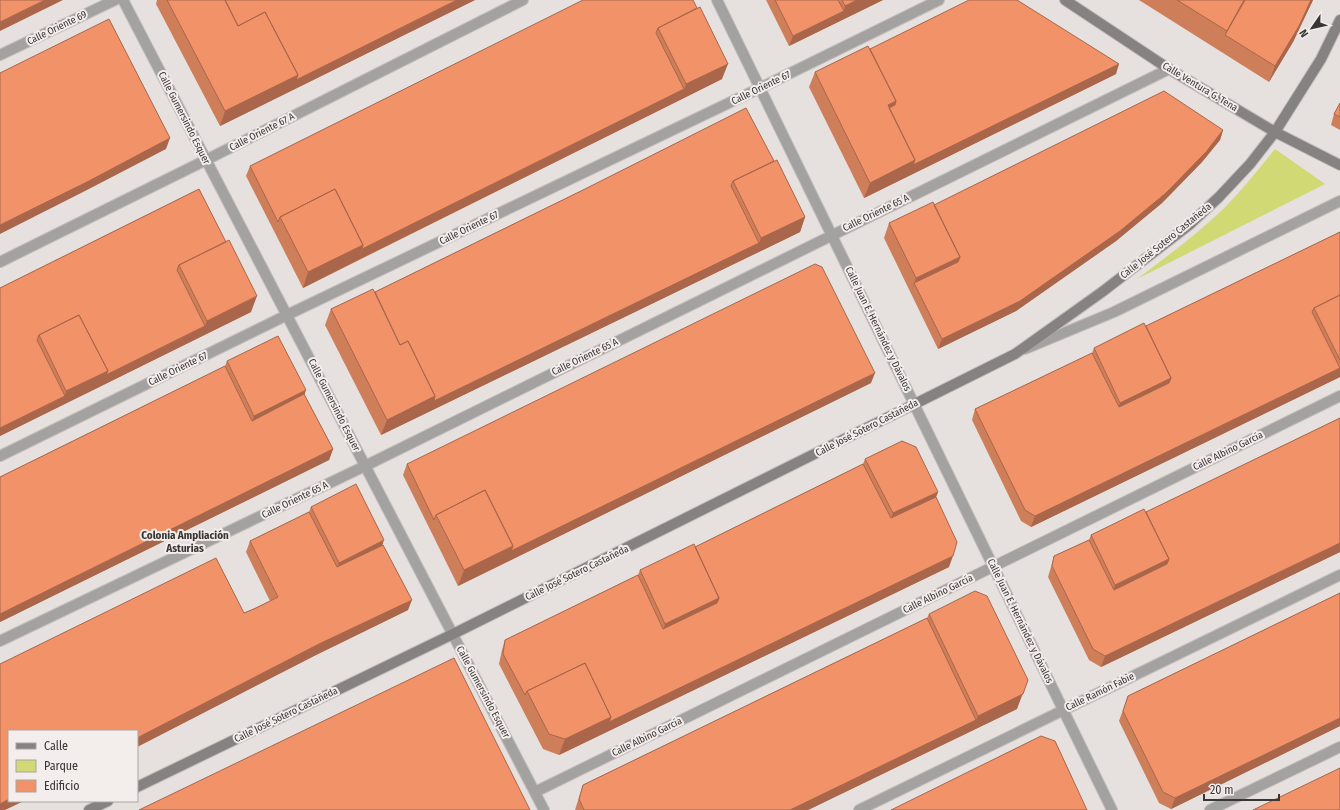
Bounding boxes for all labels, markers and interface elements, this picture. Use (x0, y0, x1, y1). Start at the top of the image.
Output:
street label: Calle Oriente 69 (25, 8, 89, 48)
north arrow (1292, 8, 1332, 48)
text: N (1297, 27, 1311, 40)
street label: Calle Ventura G. Tena (1160, 60, 1240, 114)
street label: Calle Oriente 67 (730, 69, 792, 107)
street label: Calle Gumersindo Esquer (155, 70, 213, 167)
street label: Calle Oriente 67 A (227, 110, 297, 154)
street label: Calle Oriente 65 A (841, 191, 912, 234)
street label: Calle José Sotero Castañeda (1118, 201, 1214, 281)
street label: Calle Oriente 67 (438, 209, 500, 247)
street label: Calle Juan E. Hernández y Dávalos (843, 265, 913, 393)
street label: Calle Oriente 65 A (550, 335, 621, 378)
street label: Calle Oriente 67 (147, 350, 209, 388)
street label: Calle Gumersindo Esquer (305, 357, 363, 454)
street label: Calle José Sotero Castañeda (814, 397, 920, 459)
street label: Calle Albino García (1191, 428, 1265, 473)
street label: Calle Oriente 65 A (260, 478, 331, 521)
district label: Colonia Ampliación Asturias (141, 529, 229, 555)
street label: Calle José Sotero Castañeda (523, 543, 631, 603)
street label: Calle Juan E. Hernández y Dávalos (985, 557, 1055, 685)
street label: Calle Albino García (901, 571, 975, 616)
street label: Calle Gumersindo Esquer (454, 644, 513, 740)
street label: Calle Ramón Fabie (1064, 670, 1136, 714)
street label: Calle José Sotero Castañeda (232, 685, 340, 745)
street label: Calle Albino García (610, 714, 684, 759)
legend (8, 730, 138, 802)
text: Calle (44, 739, 68, 753)
text: Parque (44, 759, 78, 773)
scale bar (1204, 776, 1279, 802)
text: Edificio (44, 779, 80, 793)
text: 20 m (1210, 783, 1234, 797)

